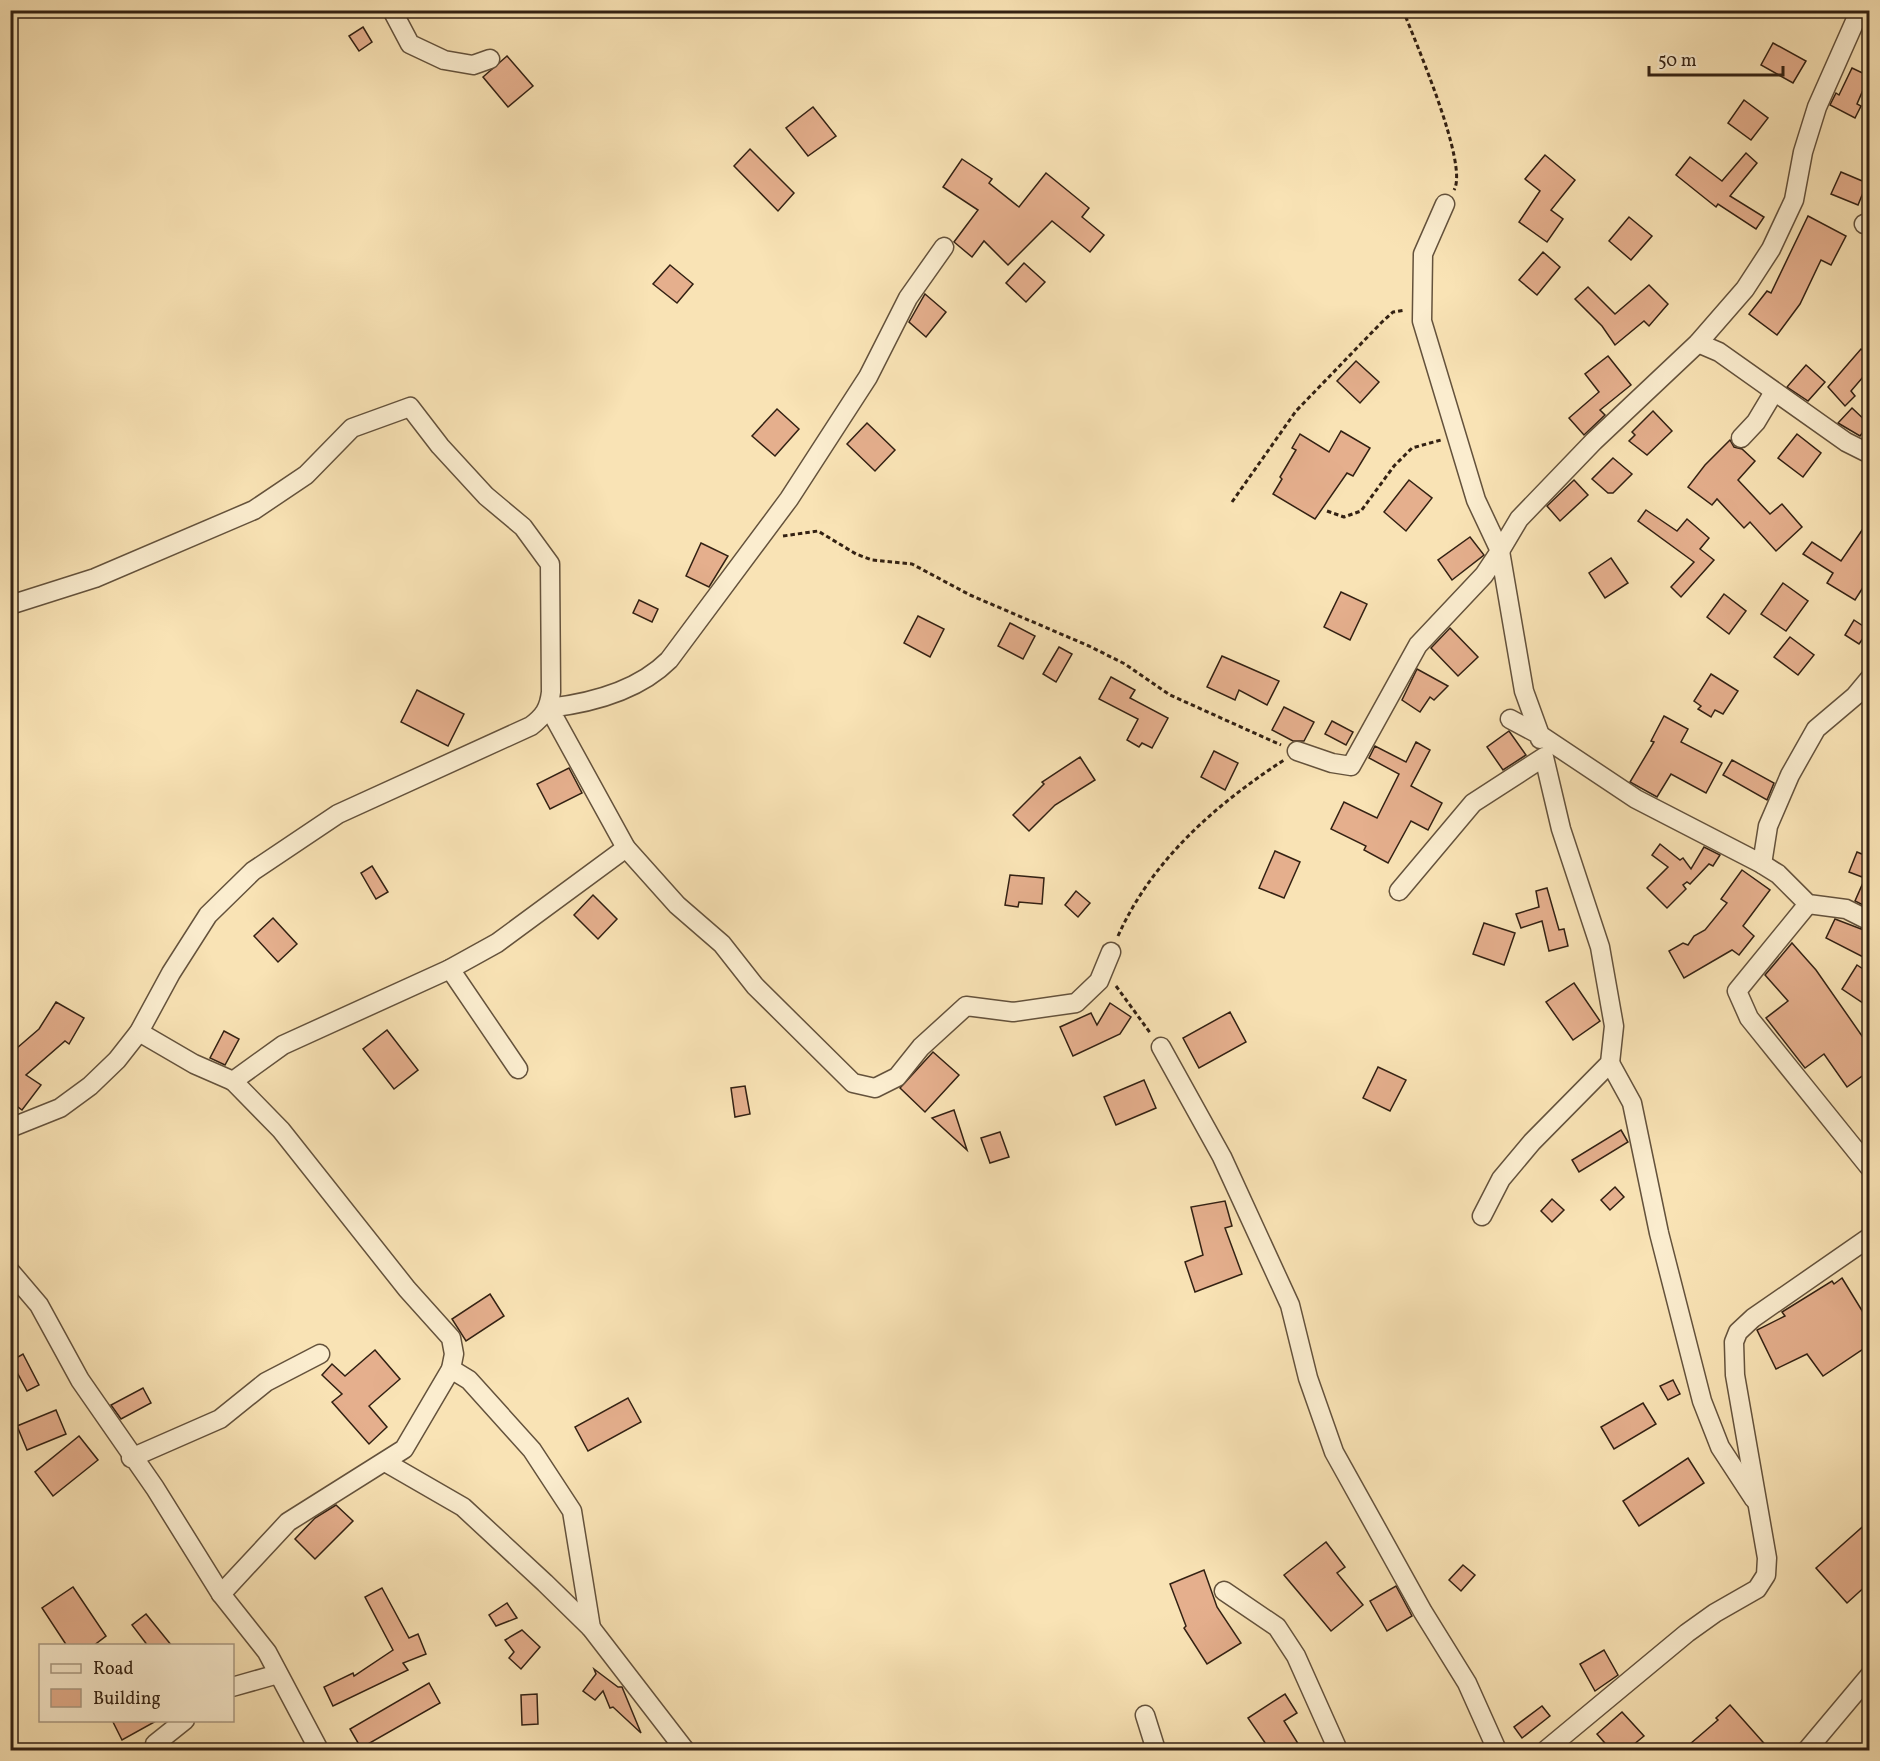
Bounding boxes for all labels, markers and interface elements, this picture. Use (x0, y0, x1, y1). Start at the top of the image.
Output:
scale bar (1649, 39, 1782, 77)
text: 50 m (1658, 49, 1697, 74)
legend (39, 1644, 234, 1722)
text: Road (93, 1657, 134, 1682)
text: Building (93, 1687, 161, 1712)

